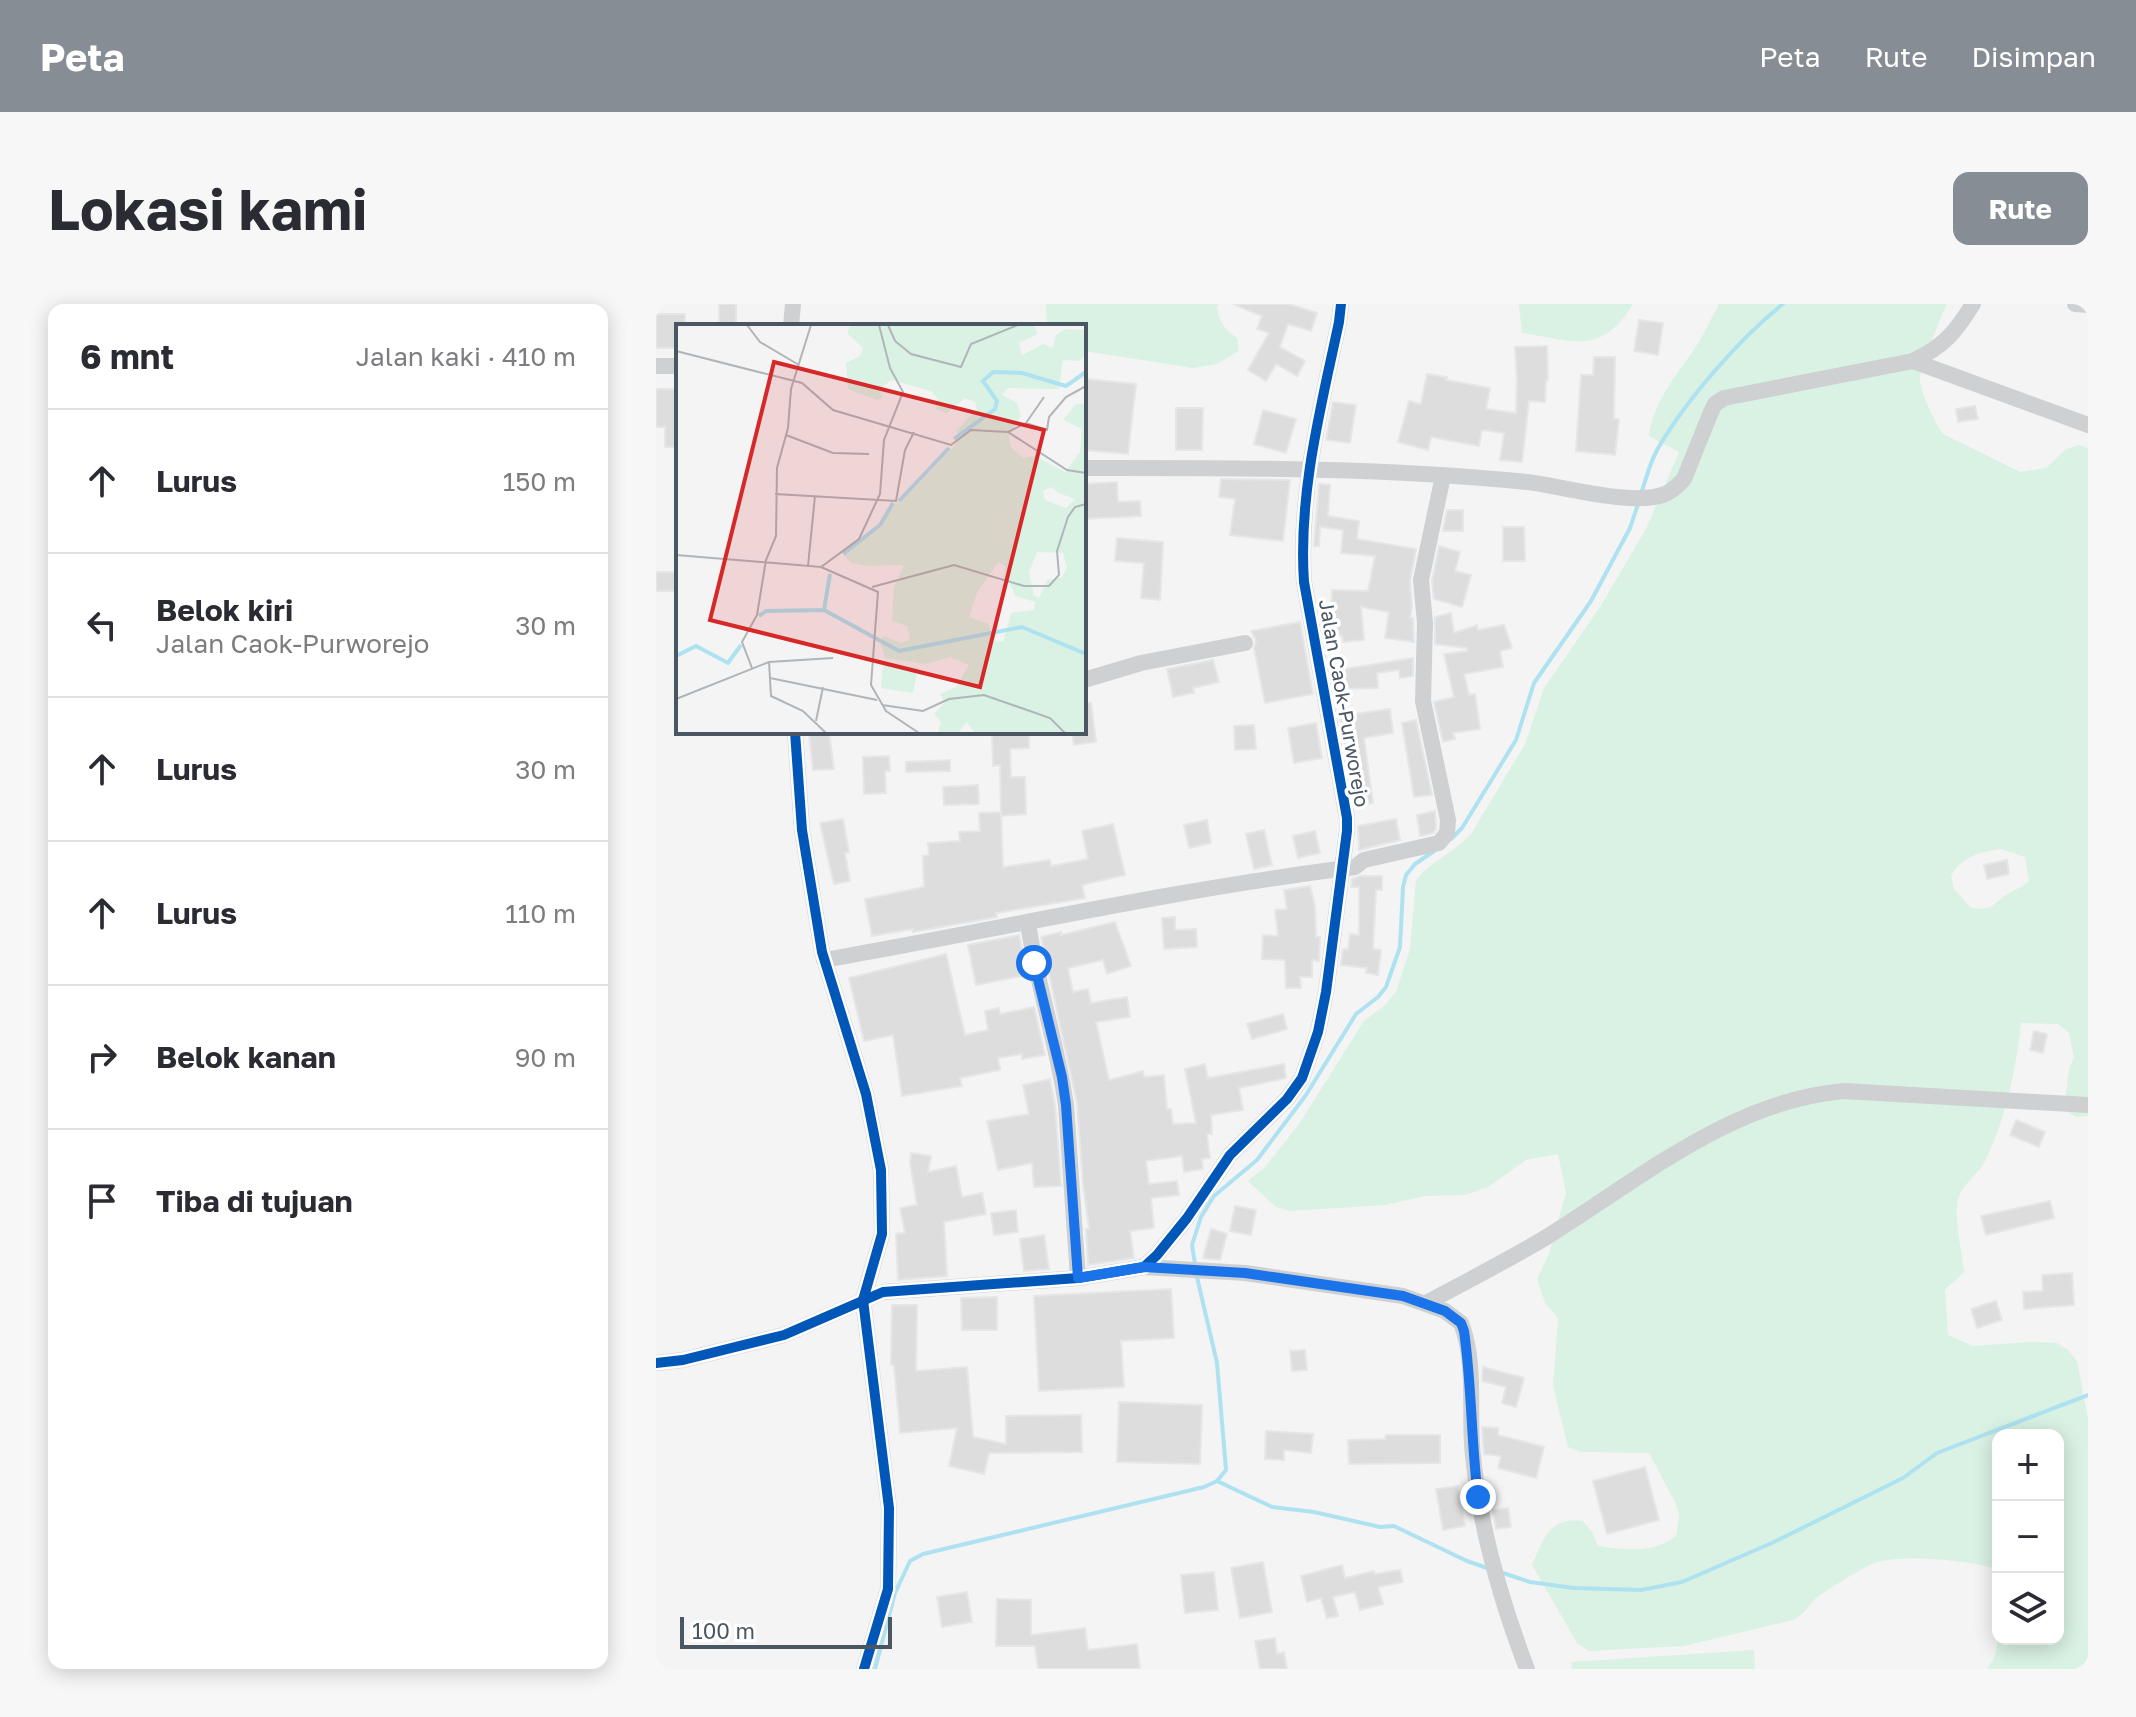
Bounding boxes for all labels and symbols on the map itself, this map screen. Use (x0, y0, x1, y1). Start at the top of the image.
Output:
inset map (676, 324, 1086, 734)
street label: Jalan Caok-Purworejo (1315, 597, 1375, 809)
route start (1016, 945, 1052, 981)
route end (1460, 1479, 1496, 1515)
scale bar (680, 1613, 892, 1649)

